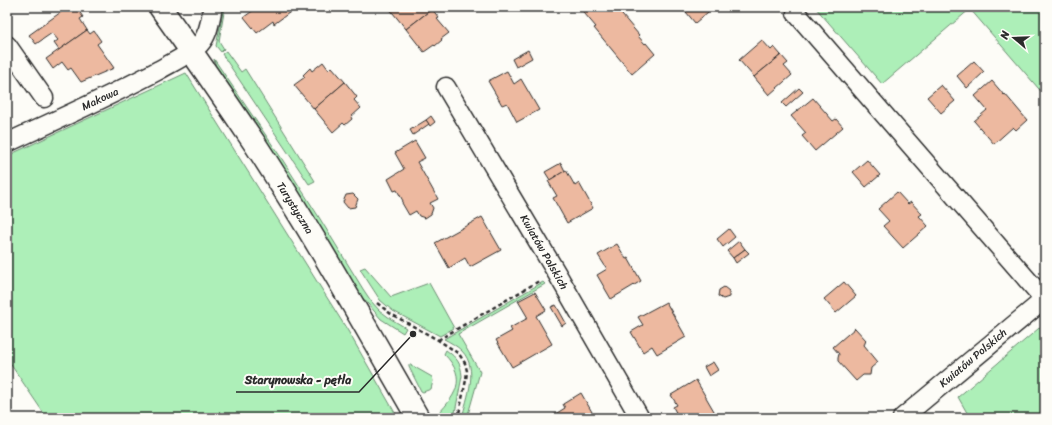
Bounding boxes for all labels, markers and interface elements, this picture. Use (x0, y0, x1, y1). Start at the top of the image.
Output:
north arrow (994, 18, 1034, 58)
text: N (994, 28, 1015, 43)
street label: Makowa (78, 82, 122, 116)
street label: Turystyczna (271, 178, 319, 238)
street label: Kwiatów Polskich (515, 211, 573, 293)
street label: Kwiatów Polskich (935, 324, 1012, 392)
callout: Starynowska - pętla (236, 368, 359, 392)
text: Starynowska - pętla (244, 369, 351, 391)

